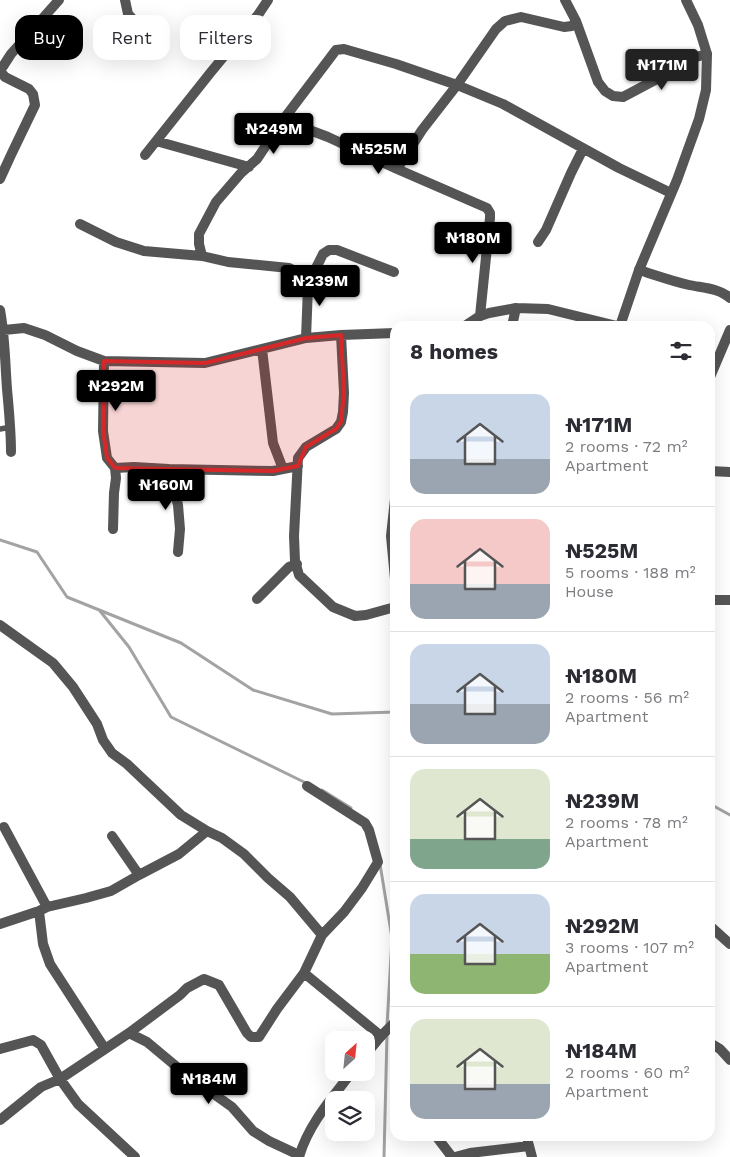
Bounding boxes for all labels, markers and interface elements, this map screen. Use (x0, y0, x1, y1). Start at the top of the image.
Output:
chip: Buy (15, 15, 83, 60)
chip: Rent (93, 15, 170, 60)
chip: Filters (180, 15, 271, 60)
pin: ₦171M (627, 48, 697, 91)
text: ₦171M (636, 55, 688, 74)
pin: ₦249M (239, 112, 309, 155)
text: ₦249M (245, 119, 303, 138)
pin: ₦525M (344, 132, 414, 175)
text: ₦525M (351, 139, 407, 158)
pin: ₦180M (438, 222, 508, 264)
text: ₦180M (446, 228, 500, 247)
pin: ₦239M (285, 264, 355, 307)
text: ₦239M (292, 271, 348, 290)
icon: filters (667, 337, 695, 365)
text: 8 homes (410, 339, 498, 364)
pin: ₦292M (81, 370, 151, 412)
text: ₦292M (88, 376, 144, 395)
text: ₦171M (565, 412, 632, 437)
icon: home (450, 414, 510, 474)
text: 2 rooms · 72 m² (565, 437, 688, 456)
text: Apartment (565, 456, 648, 475)
pin: ₦160M (131, 468, 201, 511)
text: ₦160M (139, 475, 193, 494)
text: ₦525M (565, 538, 638, 563)
icon: home (450, 539, 510, 599)
text: 5 rooms · 188 m² (565, 563, 696, 582)
text: House (565, 582, 614, 601)
text: ₦180M (565, 663, 637, 688)
icon: home (450, 664, 510, 724)
text: 2 rooms · 56 m² (565, 688, 689, 707)
text: Apartment (565, 707, 648, 726)
text: ₦239M (565, 788, 639, 813)
icon: home (450, 789, 510, 849)
text: 2 rooms · 78 m² (565, 813, 688, 832)
text: Apartment (565, 832, 648, 851)
text: ₦292M (565, 913, 639, 938)
icon: home (450, 914, 510, 974)
text: 3 rooms · 107 m² (565, 938, 694, 957)
text: Apartment (565, 957, 648, 976)
north arrow (325, 1031, 375, 1081)
map controls (325, 1031, 375, 1141)
text: ₦184M (565, 1038, 637, 1063)
icon: home (450, 1039, 510, 1099)
pin: ₦184M (174, 1062, 244, 1105)
text: 2 rooms · 60 m² (565, 1063, 690, 1082)
text: ₦184M (182, 1069, 237, 1088)
text: Apartment (565, 1082, 648, 1101)
button: layers (325, 1091, 375, 1141)

